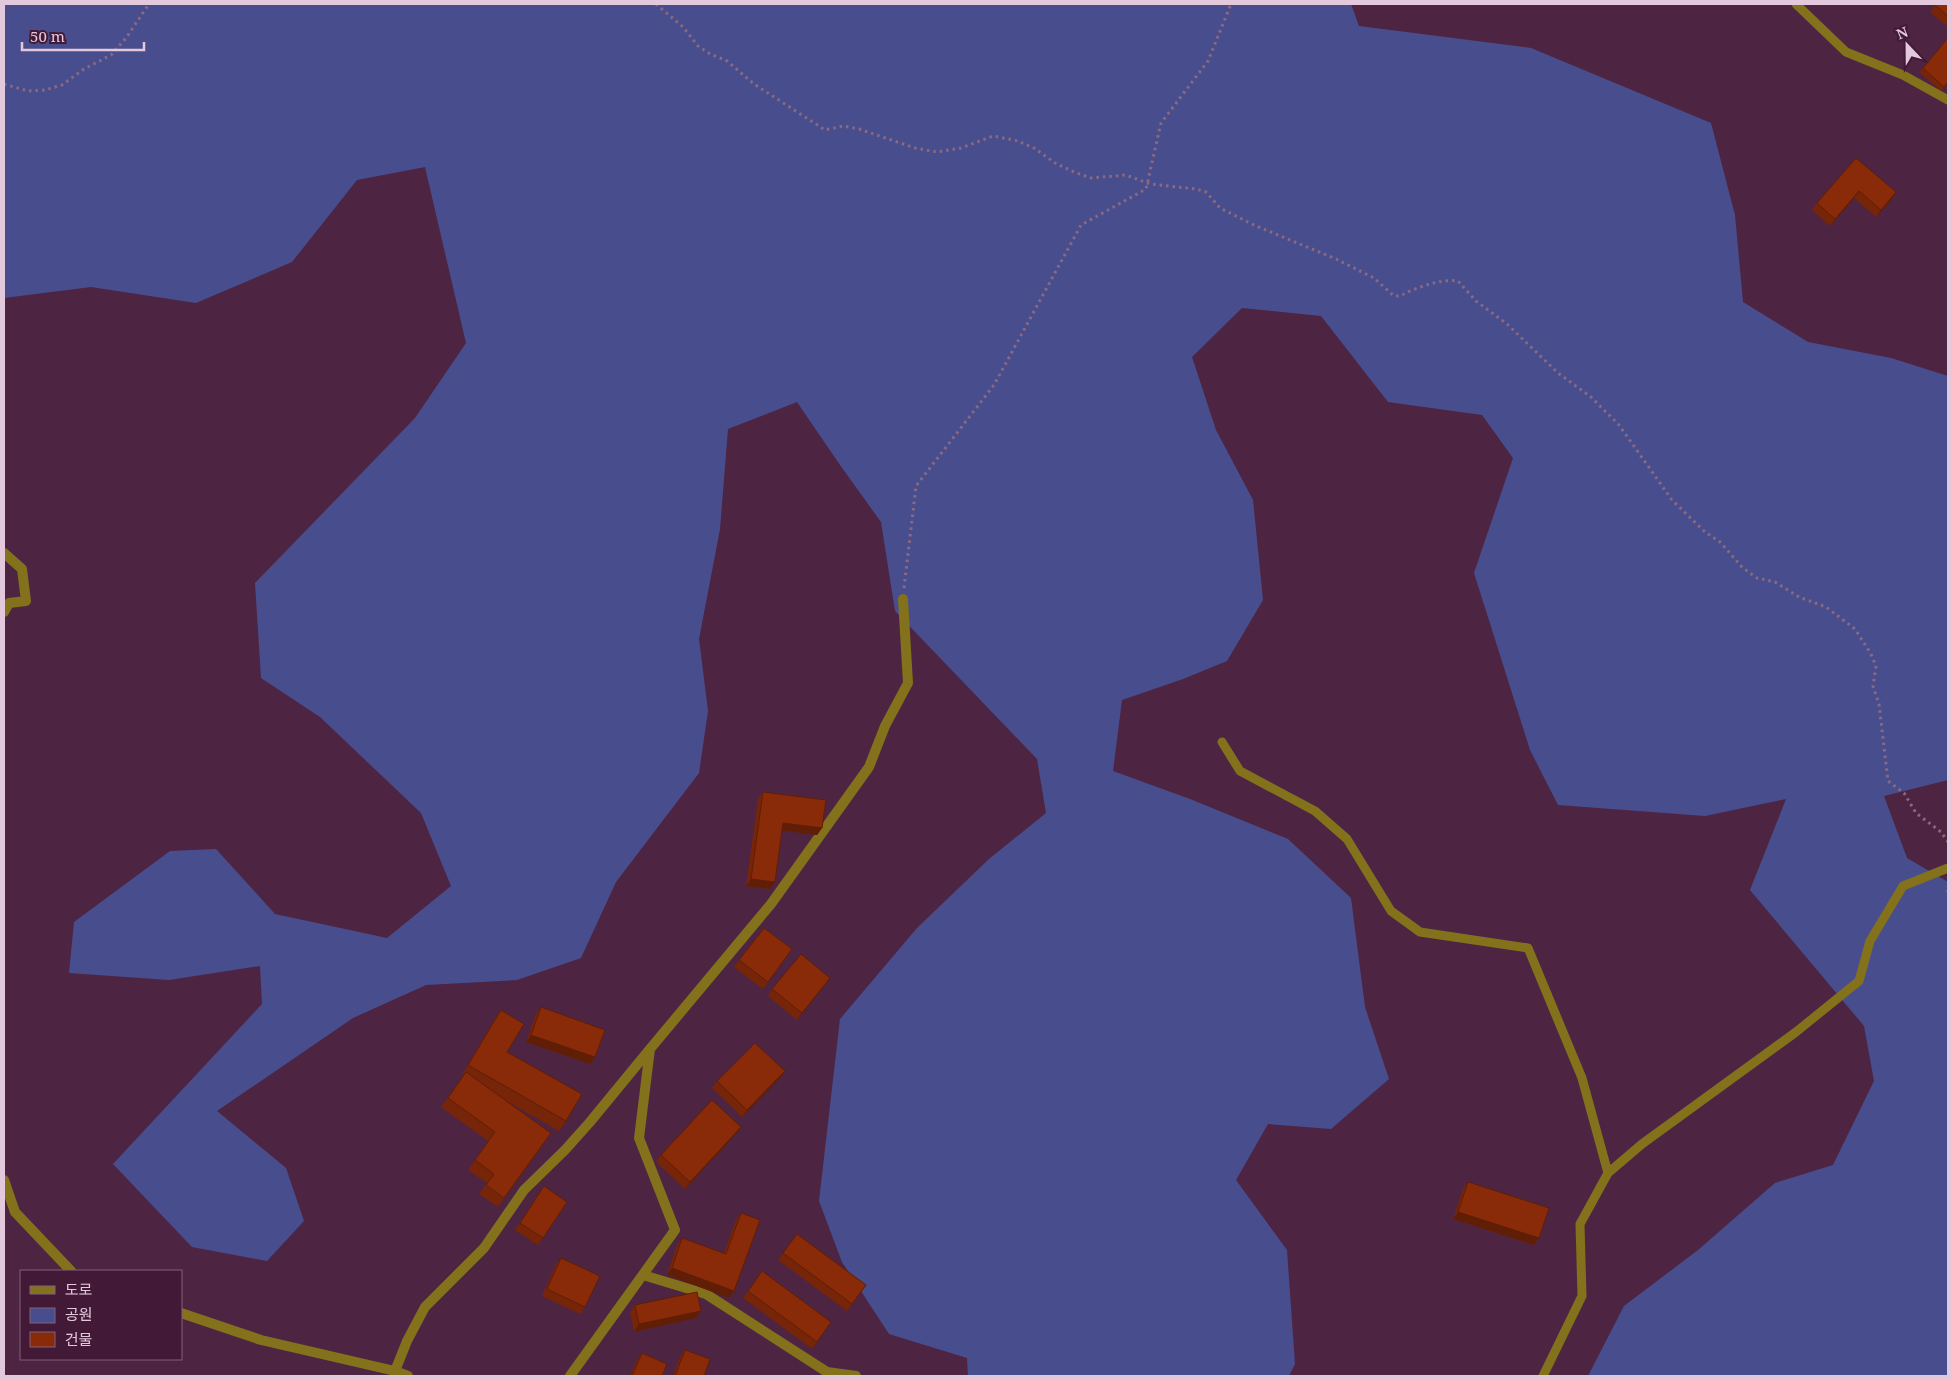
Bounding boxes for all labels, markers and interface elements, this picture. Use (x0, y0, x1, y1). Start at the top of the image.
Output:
scale bar (22, 20, 145, 52)
north arrow (1882, 20, 1932, 70)
text: N (1893, 22, 1911, 43)
text: 50 m (30, 26, 65, 46)
legend (20, 1270, 182, 1360)
text: 도로 (65, 1279, 93, 1299)
text: 공원 (65, 1304, 93, 1324)
text: 건물 (65, 1329, 93, 1349)

